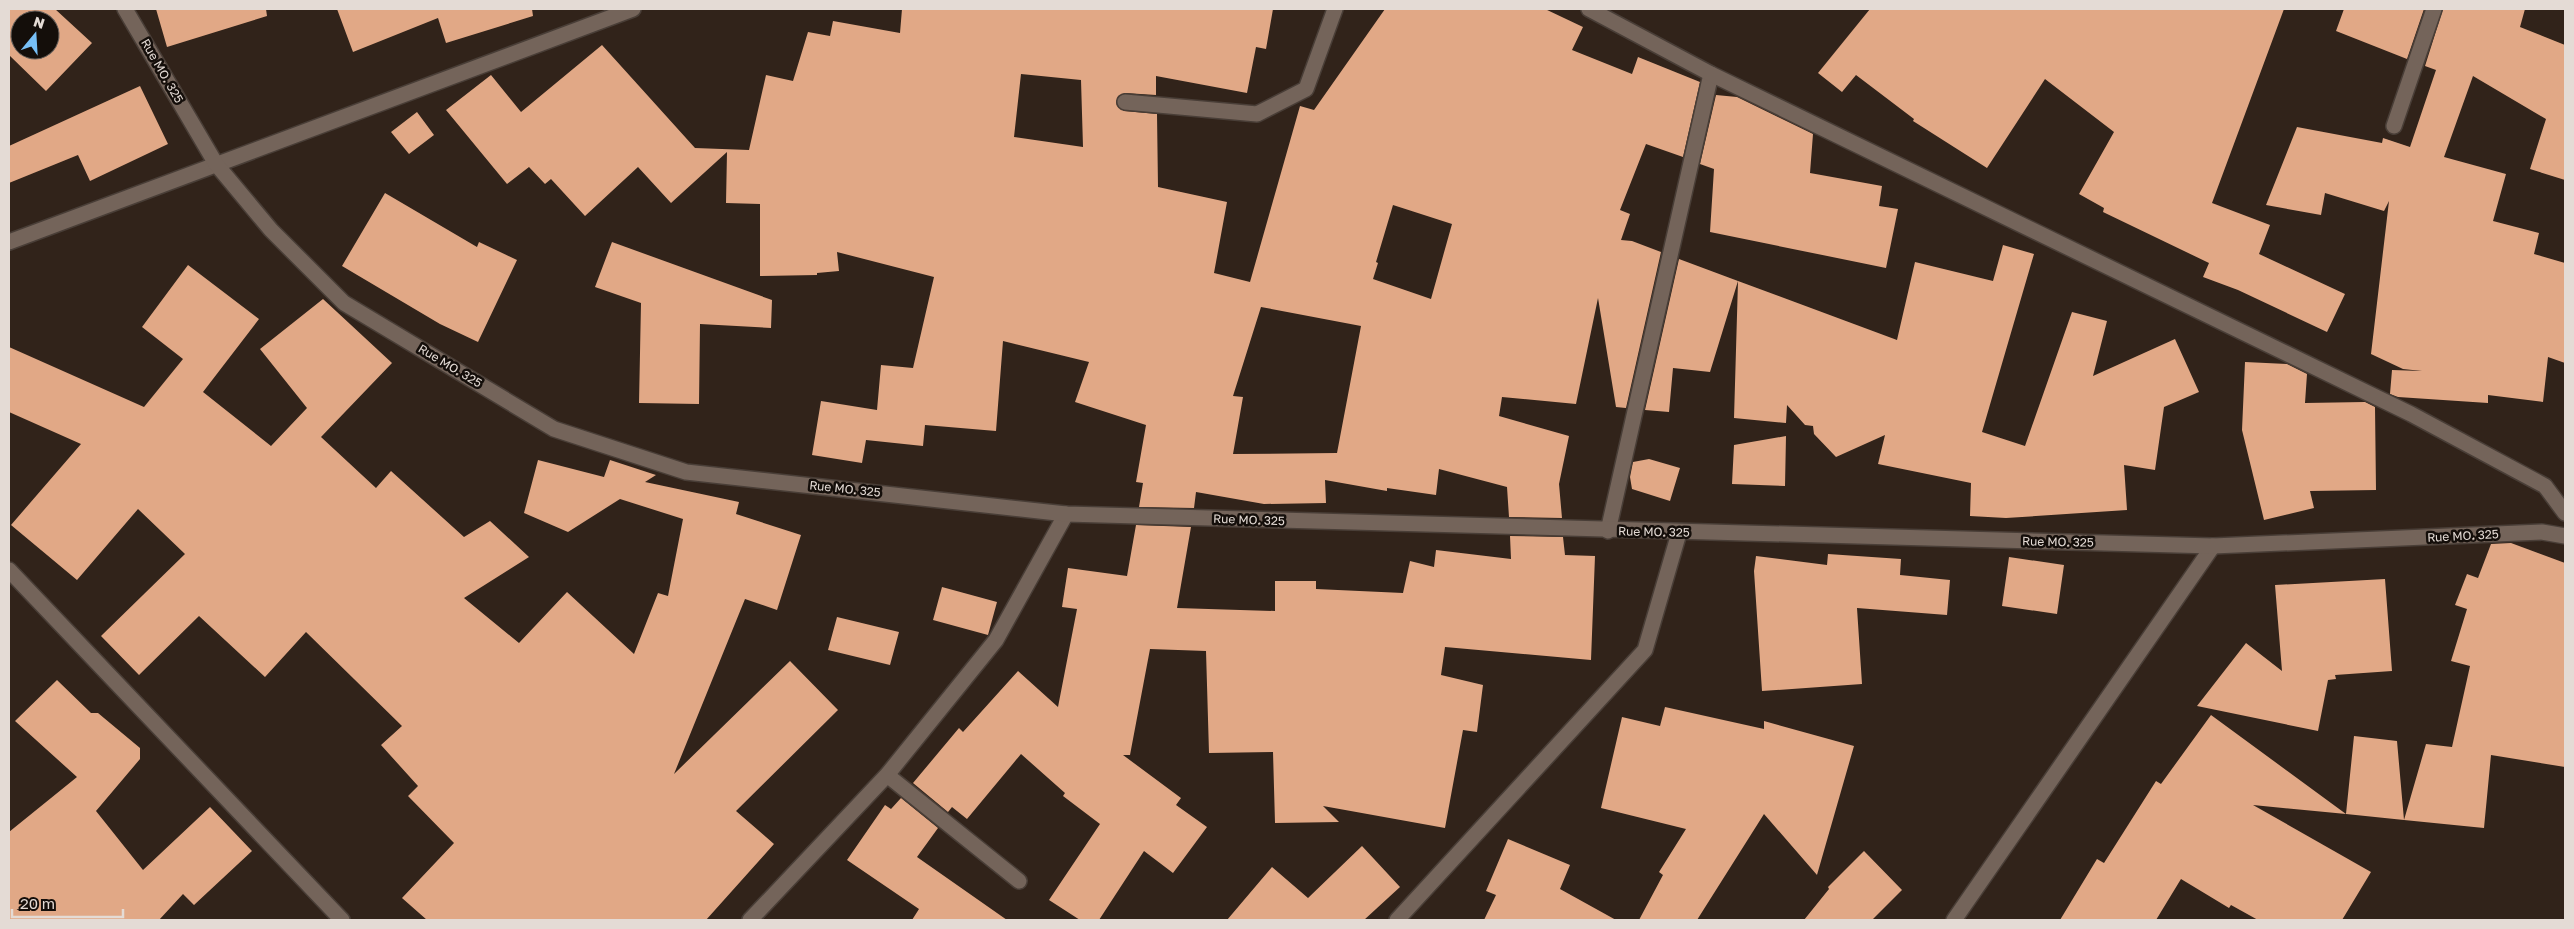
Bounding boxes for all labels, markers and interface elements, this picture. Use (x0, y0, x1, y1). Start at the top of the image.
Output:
north arrow (10, 10, 60, 60)
text: N (31, 12, 47, 32)
street label: Rue MO. 325 (138, 36, 187, 106)
street label: Rue MO. 325 (416, 341, 485, 390)
street label: Rue MO. 325 (809, 477, 881, 500)
street label: Rue MO. 325 (1213, 511, 1285, 528)
street label: Rue MO. 325 (1618, 523, 1690, 540)
street label: Rue MO. 325 (2427, 526, 2499, 545)
street label: Rue MO. 325 (2022, 533, 2094, 550)
scale bar (12, 886, 124, 918)
text: 20 m (20, 894, 55, 912)

